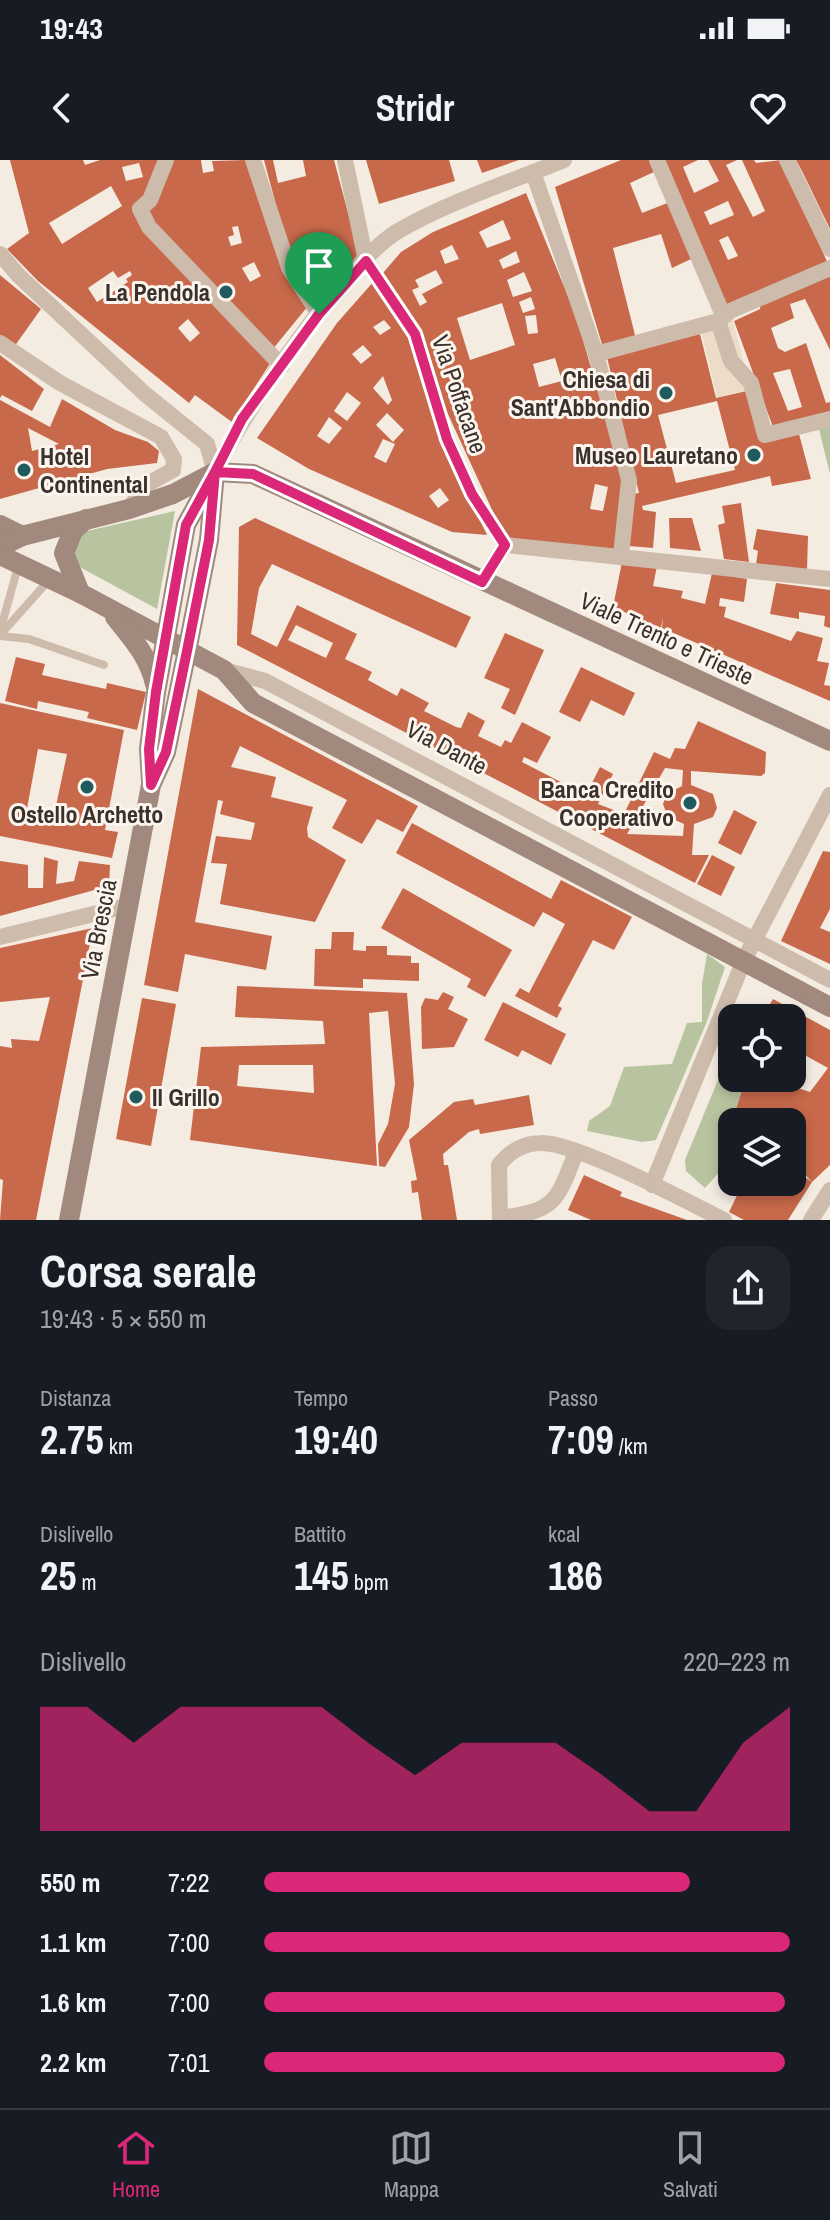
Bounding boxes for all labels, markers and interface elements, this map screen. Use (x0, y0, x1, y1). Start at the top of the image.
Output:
text: 19:43 (40, 8, 103, 48)
text: Stridr (376, 84, 454, 132)
icon: back (40, 86, 84, 130)
icon: heart (746, 86, 790, 130)
pin (285, 232, 353, 314)
icon: arrive (297, 244, 341, 288)
place label: La Pendola (105, 276, 210, 308)
marker: La Pendola (217, 283, 235, 301)
street label: Via Poffacane (425, 331, 495, 457)
place label: Chiesa di Sant'Abbondio (511, 363, 650, 423)
marker: Chiesa di Sant'Abbondio (657, 384, 675, 402)
place label: Museo Lauretano (575, 439, 738, 471)
place label: Hotel Continental (40, 440, 148, 500)
marker: Museo Lauretano (745, 446, 763, 464)
marker: Hotel Continental (15, 461, 33, 479)
street label: Viale Trento e Trieste (575, 584, 759, 692)
street label: Via Dante (401, 712, 493, 782)
place label: Banca Credito Cooperativo (541, 773, 674, 833)
marker: Ostello Archetto (78, 778, 96, 796)
marker: Banca Credito Cooperativo (681, 794, 699, 812)
place label: Ostello Archetto (11, 798, 163, 830)
street label: Via Brescia (73, 876, 123, 982)
map controls (718, 1004, 806, 1196)
button: locate (718, 1004, 806, 1092)
place label: Il Grillo (152, 1081, 220, 1113)
marker: Il Grillo (127, 1088, 145, 1106)
button: layers (718, 1108, 806, 1196)
text: Corsa serale (40, 1241, 257, 1301)
button: share (706, 1246, 790, 1330)
text: 19:43 · 5 × 550 m (40, 1301, 207, 1336)
text: Distanza (40, 1383, 111, 1413)
text: Tempo (294, 1383, 348, 1413)
text: Passo (548, 1383, 598, 1413)
text: 2.75 (40, 1413, 104, 1466)
text: 19:40 (294, 1413, 378, 1466)
text: 7:09 (548, 1413, 614, 1466)
text: km (104, 1431, 133, 1461)
text: /km (614, 1431, 648, 1461)
text: Dislivello (40, 1519, 113, 1549)
text: Battito (294, 1519, 346, 1549)
text: kcal (548, 1519, 580, 1549)
text: 25 (40, 1549, 76, 1602)
text: 145 (294, 1549, 349, 1602)
text: 186 (548, 1549, 603, 1602)
text: m (76, 1567, 97, 1597)
text: bpm (349, 1567, 389, 1597)
text: Dislivello (40, 1644, 126, 1679)
text: 220–223 m (683, 1644, 790, 1679)
text: 550 m (40, 1865, 100, 1900)
text: 7:22 (168, 1865, 210, 1900)
text: 1.1 km (40, 1925, 106, 1960)
text: 7:00 (168, 1925, 210, 1960)
text: 1.6 km (40, 1985, 106, 2020)
text: 7:00 (168, 1985, 210, 2020)
text: 2.2 km (40, 2045, 106, 2080)
text: 7:01 (168, 2045, 210, 2080)
tab: Home (112, 2126, 160, 2204)
tab: Mappa (384, 2126, 439, 2204)
tab: Salvati (663, 2126, 718, 2204)

